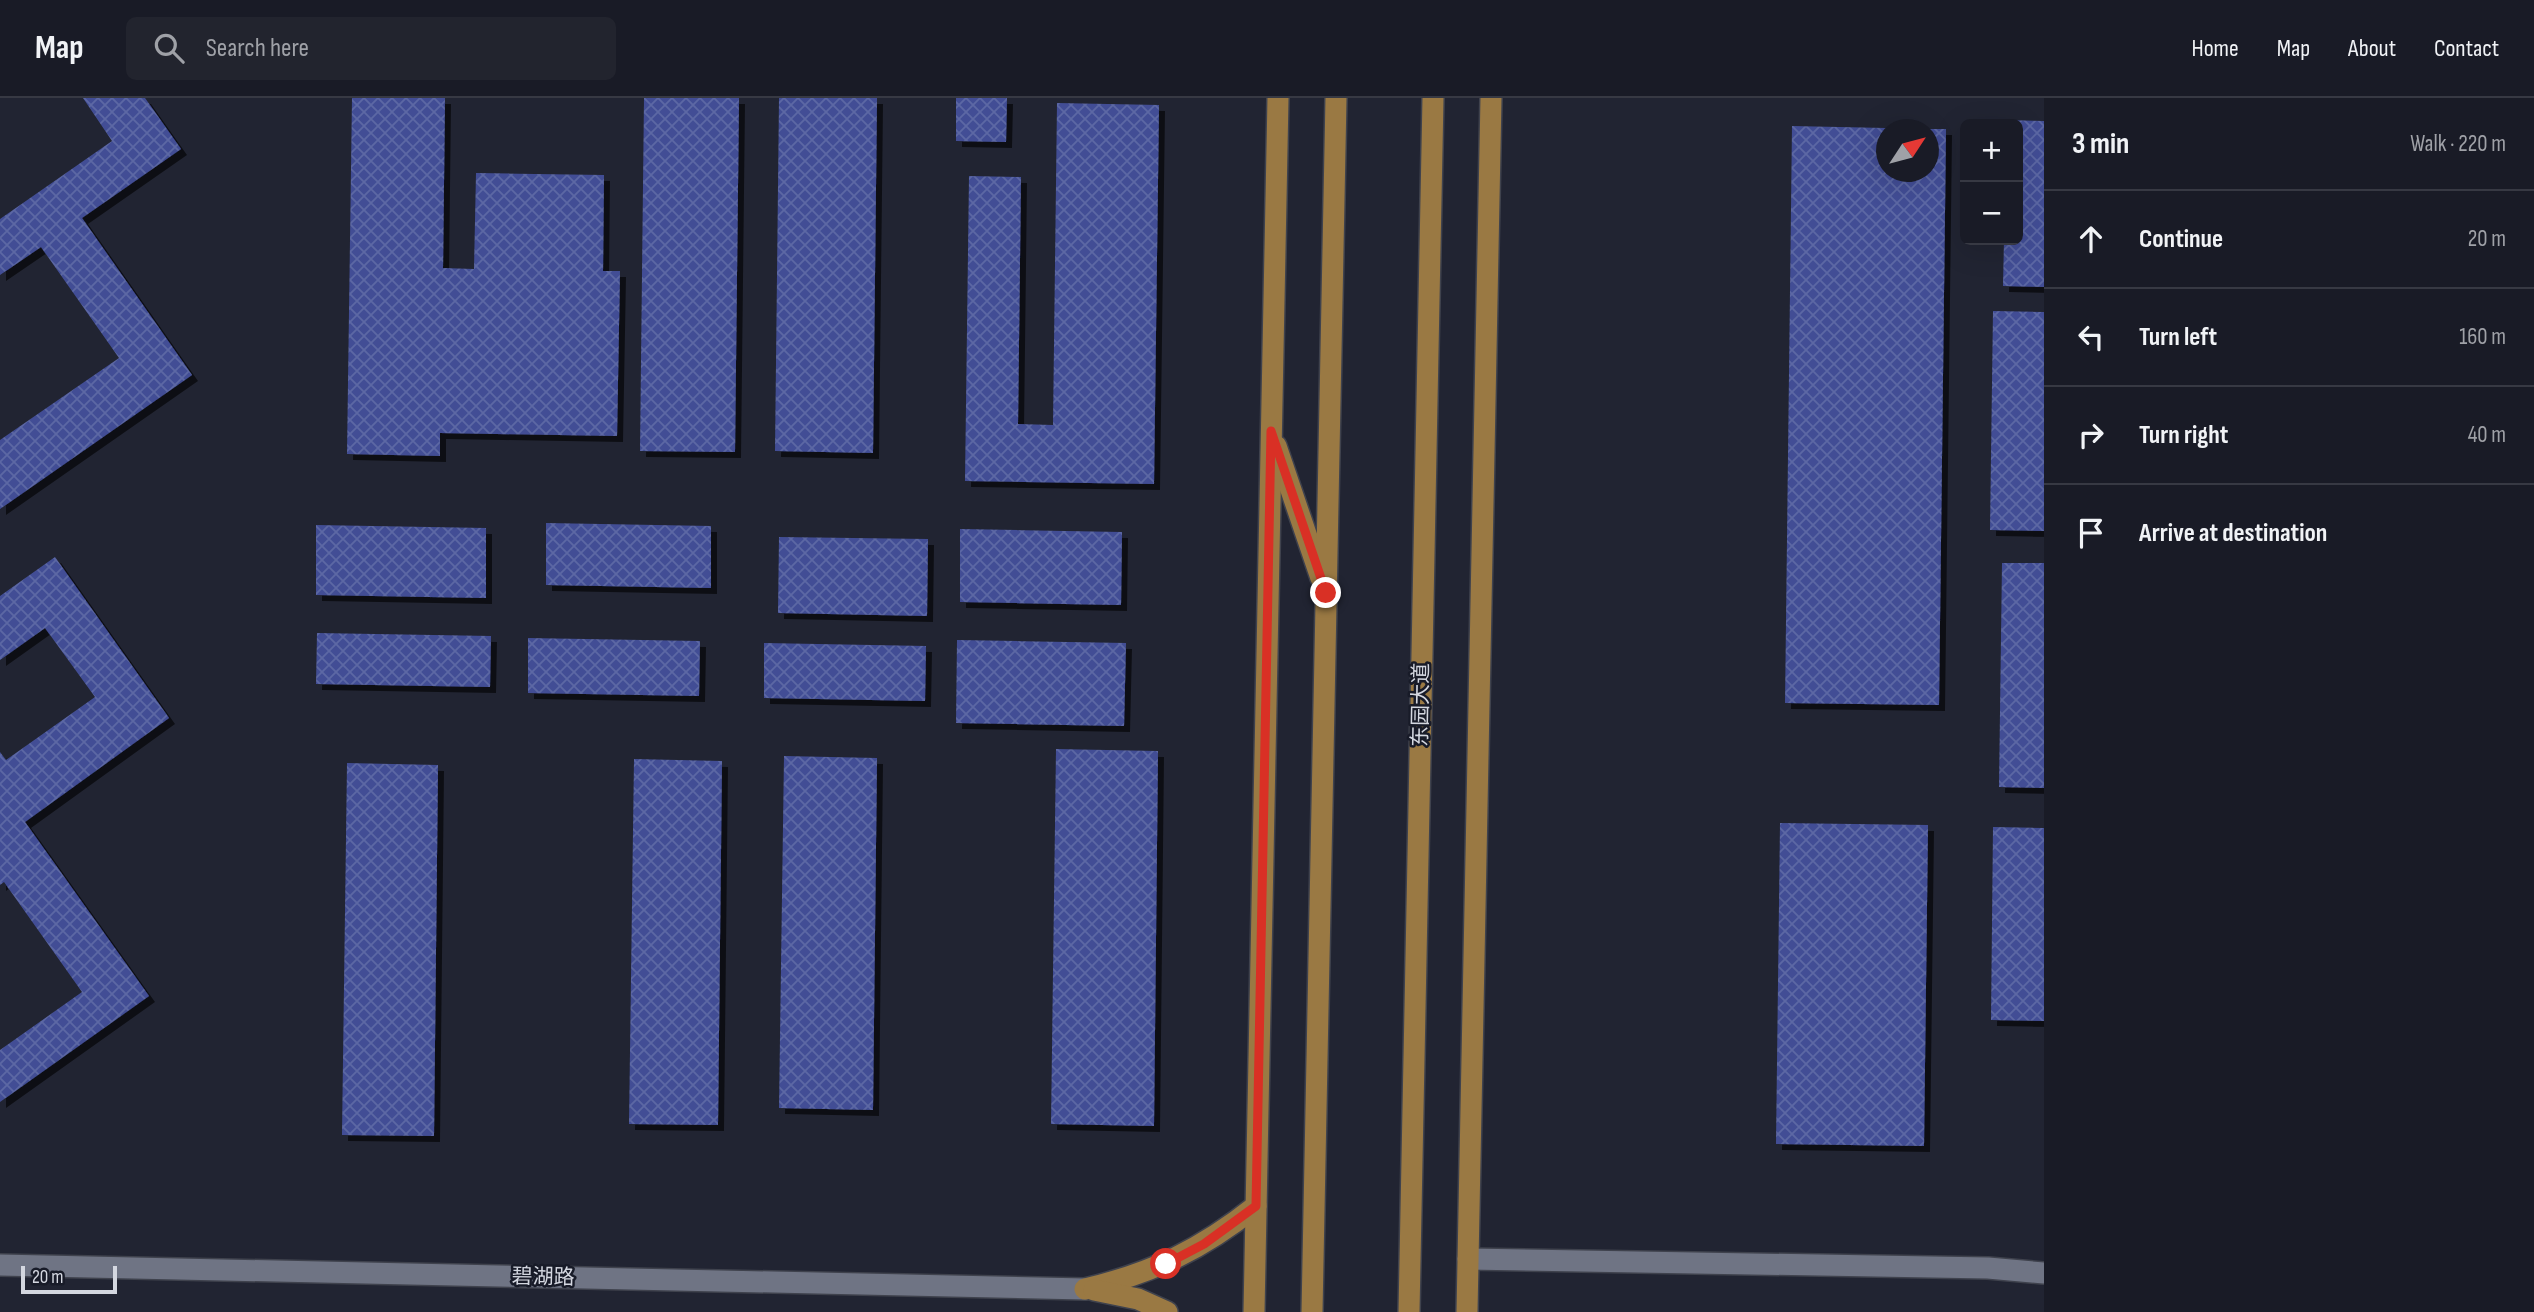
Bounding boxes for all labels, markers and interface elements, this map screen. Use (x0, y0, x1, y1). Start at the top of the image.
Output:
search box (126, 17, 616, 80)
text: Map (35, 28, 84, 68)
icon: search (150, 29, 188, 67)
text: Search here (206, 33, 309, 64)
text: Home (2191, 34, 2239, 63)
text: Map (2277, 34, 2310, 63)
text: About (2348, 34, 2396, 63)
text: Contact (2434, 34, 2499, 63)
north arrow (1876, 119, 1939, 182)
map controls (1960, 119, 2023, 245)
button: + (1960, 119, 2023, 182)
text: 3 min (2072, 126, 2129, 162)
text: Walk · 220 m (2410, 130, 2506, 158)
button: − (1960, 182, 2023, 245)
icon: ahead (2072, 220, 2110, 258)
text: Continue (2139, 224, 2223, 255)
text: 20 m (2468, 225, 2506, 253)
icon: left (2072, 318, 2110, 356)
text: Turn left (2139, 322, 2217, 353)
text: 160 m (2459, 323, 2506, 351)
icon: right (2072, 416, 2110, 454)
text: Turn right (2139, 420, 2228, 451)
text: 40 m (2468, 421, 2506, 449)
icon: arrive (2072, 514, 2110, 552)
text: Arrive at destination (2139, 518, 2327, 549)
route end (1310, 577, 1341, 608)
street label: 东园大道 (1408, 663, 1434, 747)
route start (1150, 1248, 1181, 1279)
scale bar (21, 1263, 117, 1295)
street label: 碧湖路 (511, 1264, 575, 1290)
text: 20 m (32, 1266, 64, 1289)

